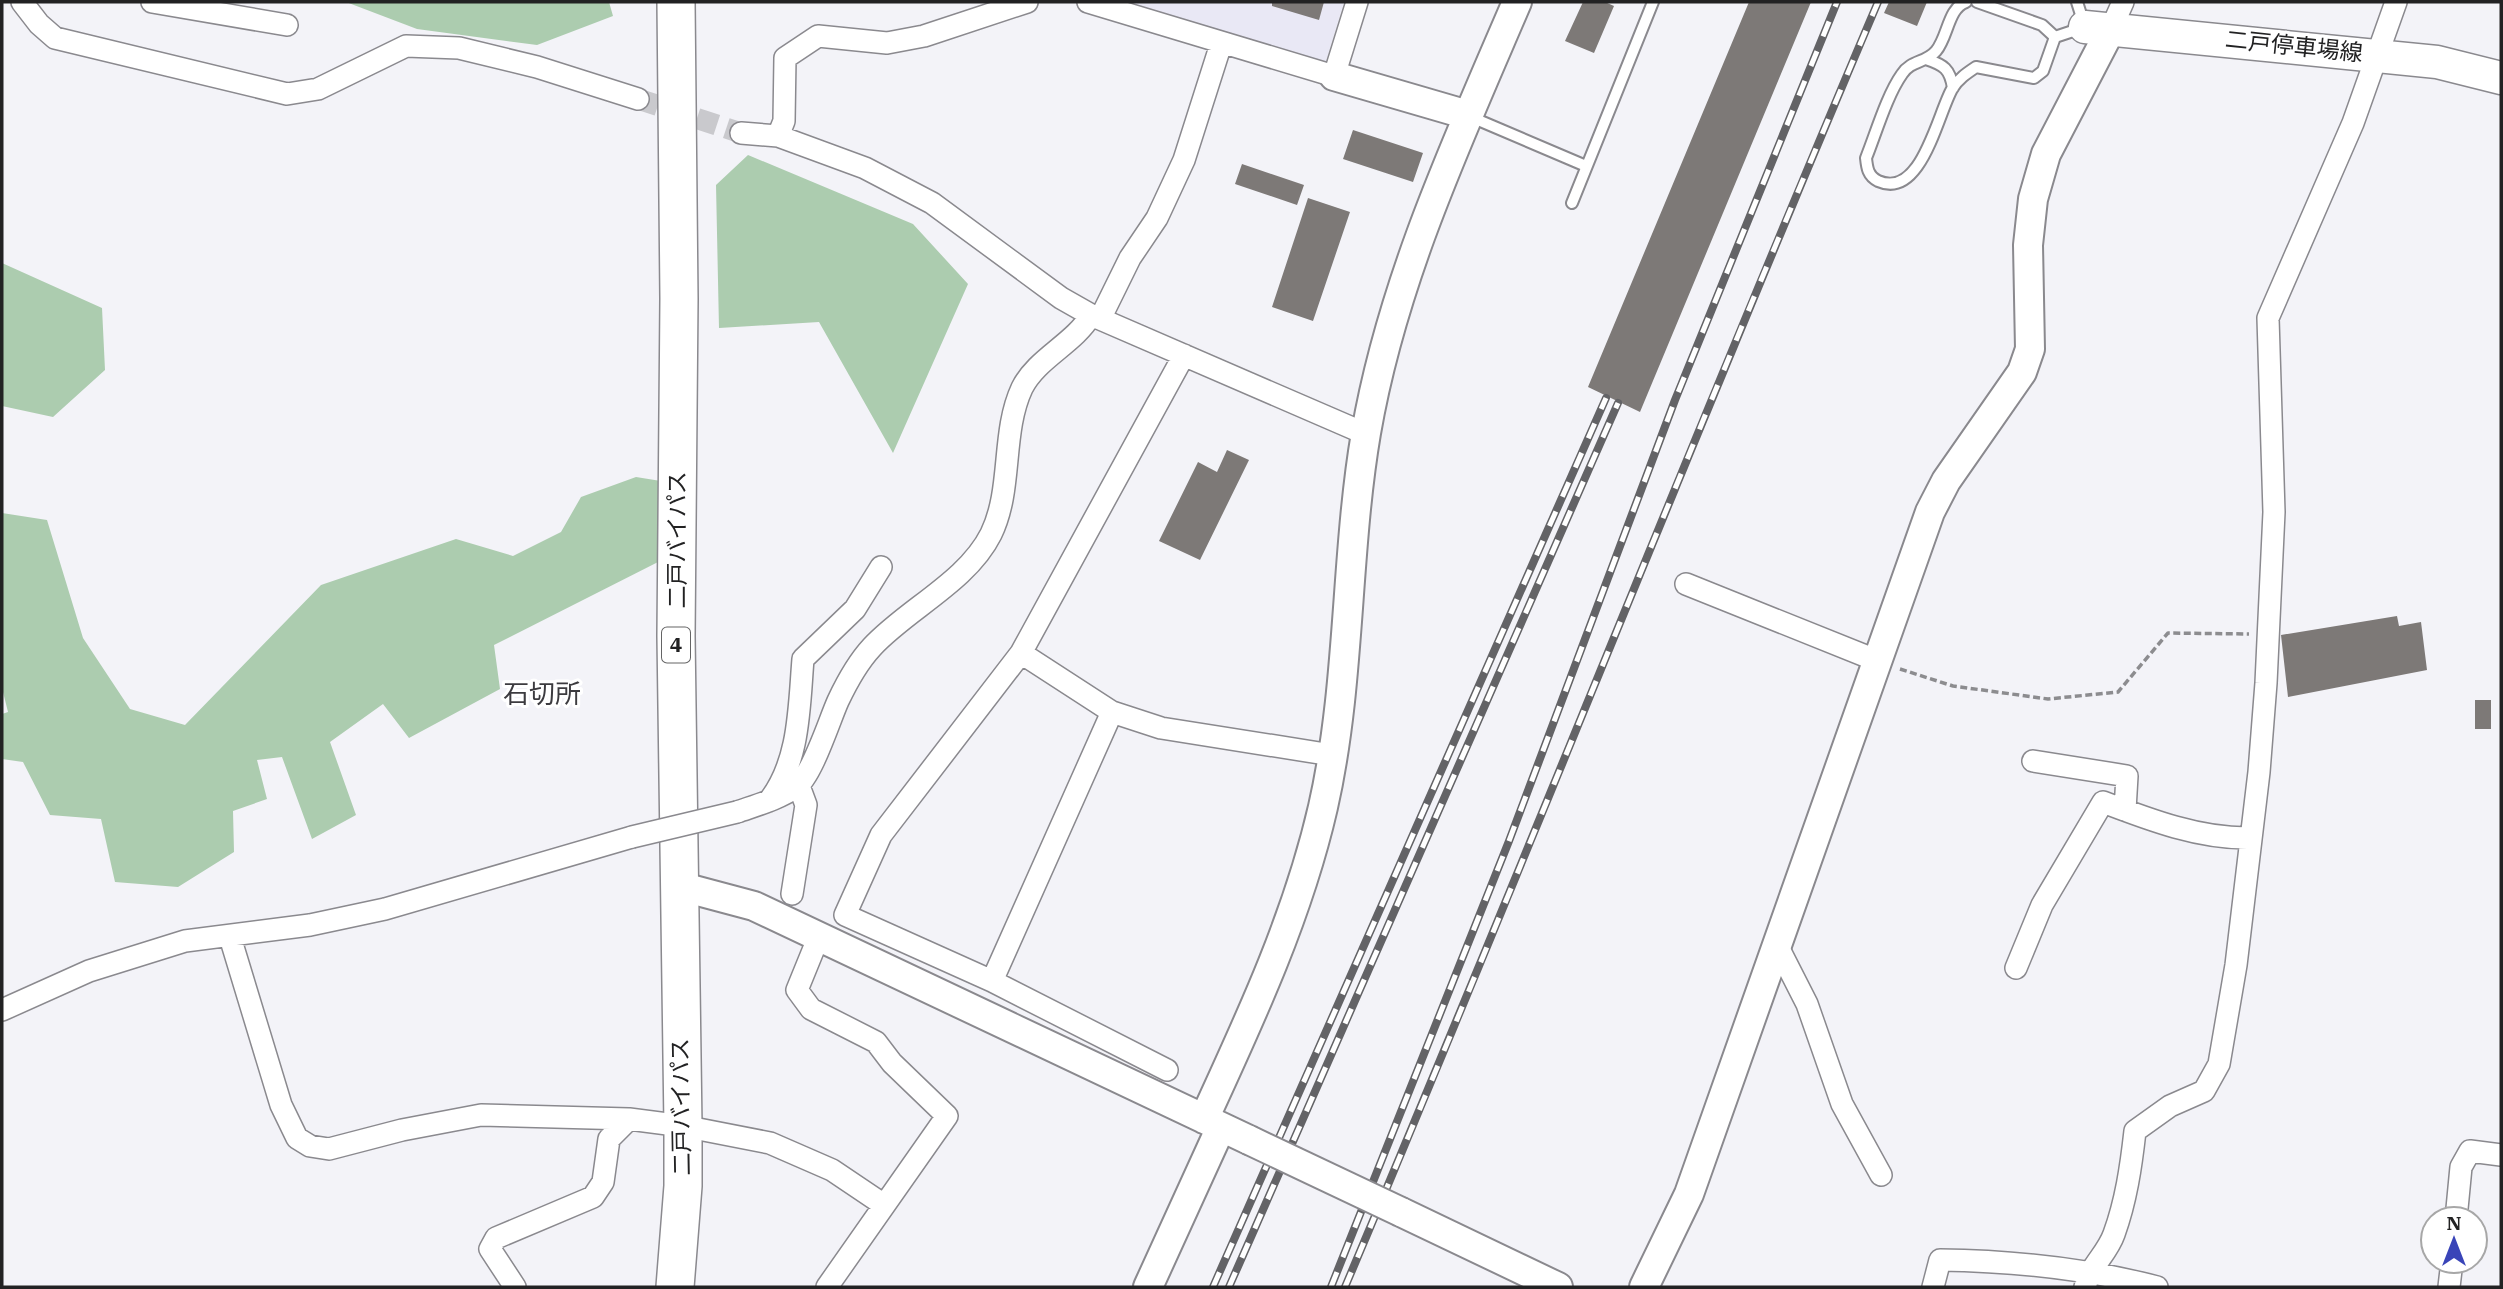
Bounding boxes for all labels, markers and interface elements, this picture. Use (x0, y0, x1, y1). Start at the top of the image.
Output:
street label: 二戸停車場線 (2224, 23, 2364, 67)
street label: 二戸バイパス (661, 471, 691, 609)
road number: 4 (662, 628, 690, 662)
district label: 石切所 (503, 676, 581, 710)
street label: 二戸バイパス (664, 1038, 696, 1176)
north arrow (2419, 1205, 2489, 1275)
text: N (2446, 1211, 2462, 1235)

